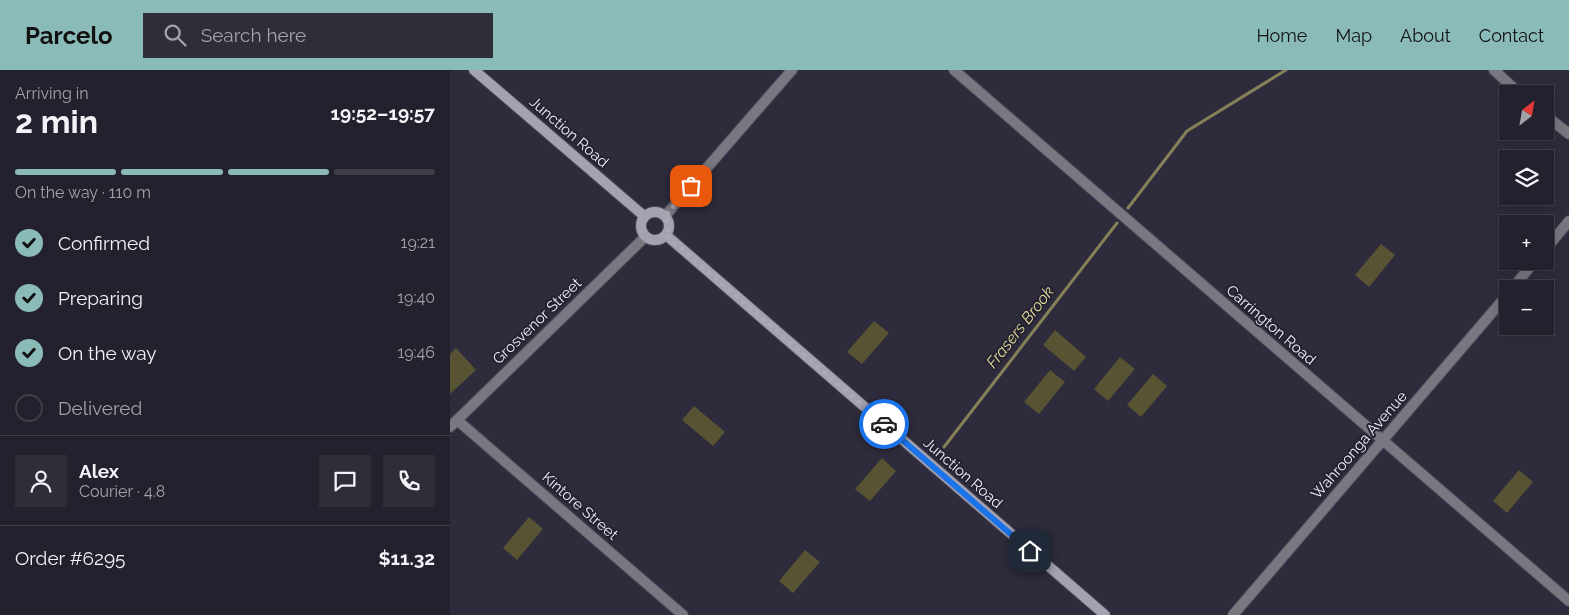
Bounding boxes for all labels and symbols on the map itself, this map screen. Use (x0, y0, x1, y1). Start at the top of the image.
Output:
north arrow (1499, 85, 1554, 140)
street label: Junction Road (526, 93, 612, 171)
pin (670, 165, 712, 207)
street label: Grosvenor Street (489, 274, 585, 368)
street label: Carrington Road (1223, 281, 1319, 369)
water label: Frasers Brook (982, 282, 1058, 372)
street label: Wahroonga Avenue (1307, 387, 1411, 503)
courier (859, 399, 909, 449)
street label: Junction Road (920, 434, 1006, 512)
street label: Kintore Street (538, 468, 622, 544)
pin (1009, 530, 1051, 572)

